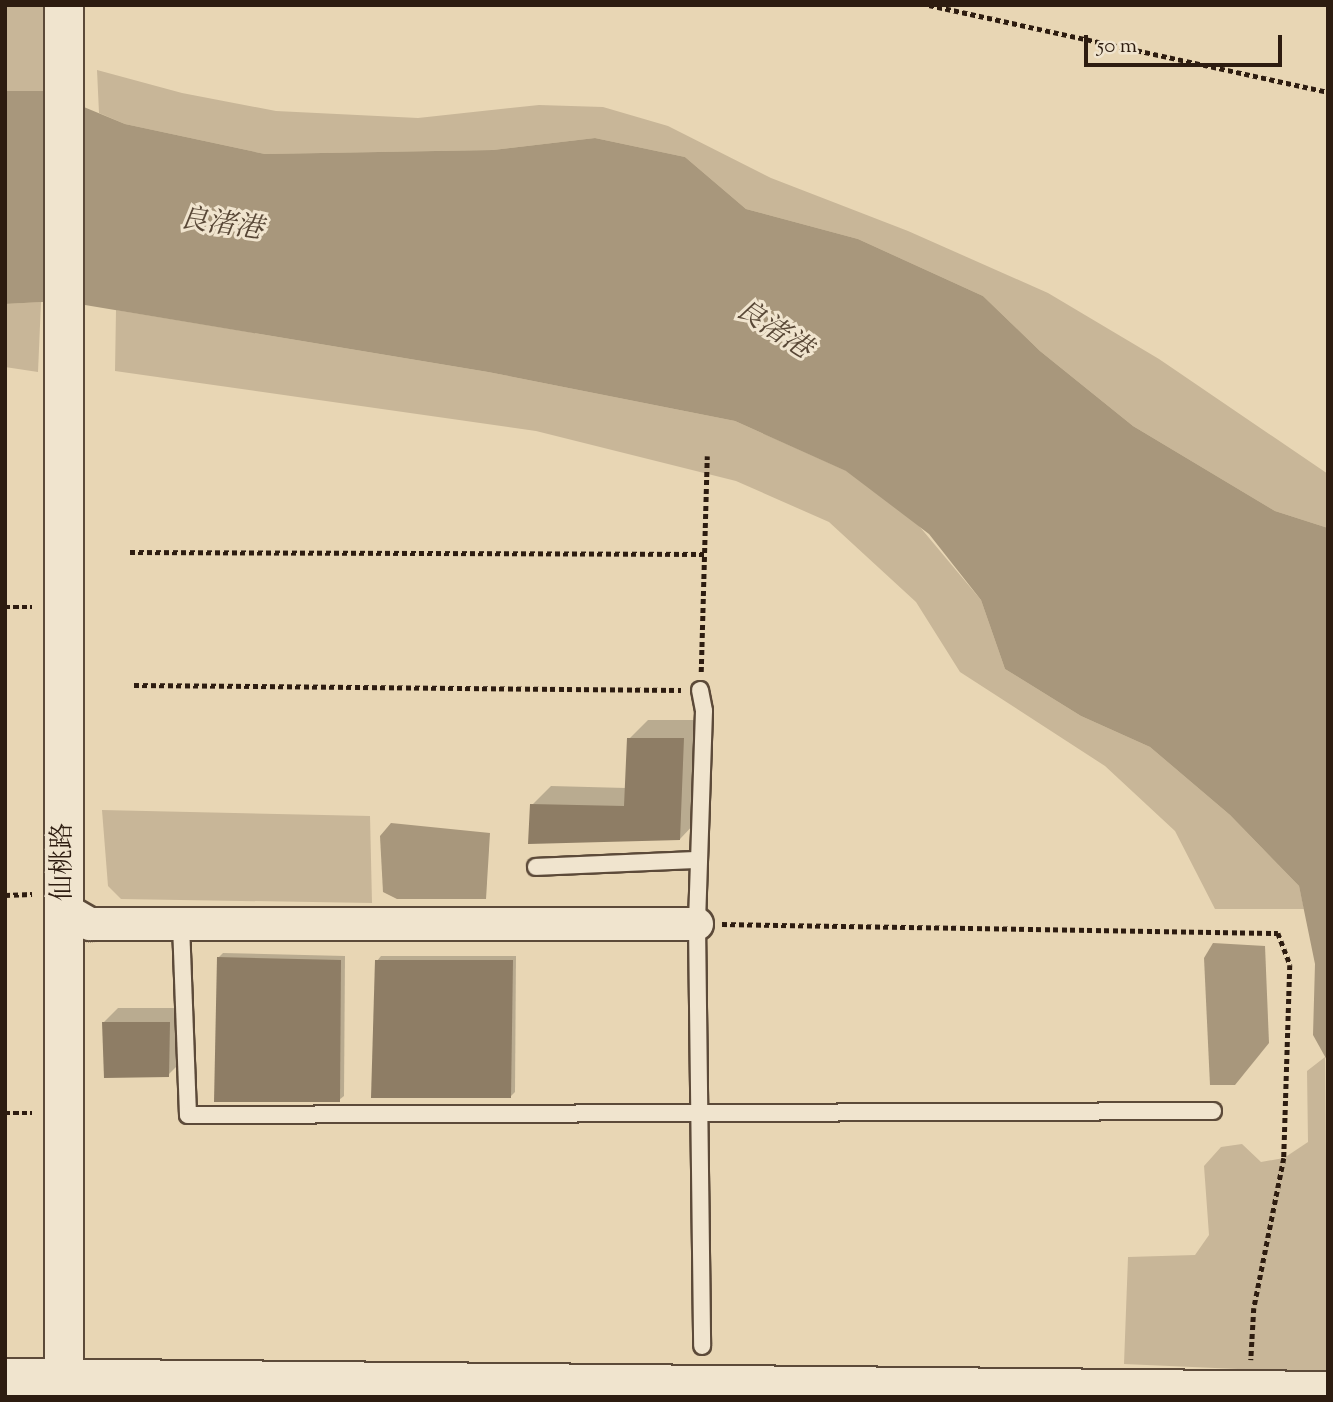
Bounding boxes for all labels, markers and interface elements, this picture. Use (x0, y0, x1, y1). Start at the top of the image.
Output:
scale bar (1088, 21, 1286, 65)
text: 50 m (1097, 32, 1137, 62)
water label: 良渚港 (177, 203, 265, 247)
water label: 良渚港 (729, 293, 817, 367)
street label: 仙桃路 (48, 823, 80, 901)

